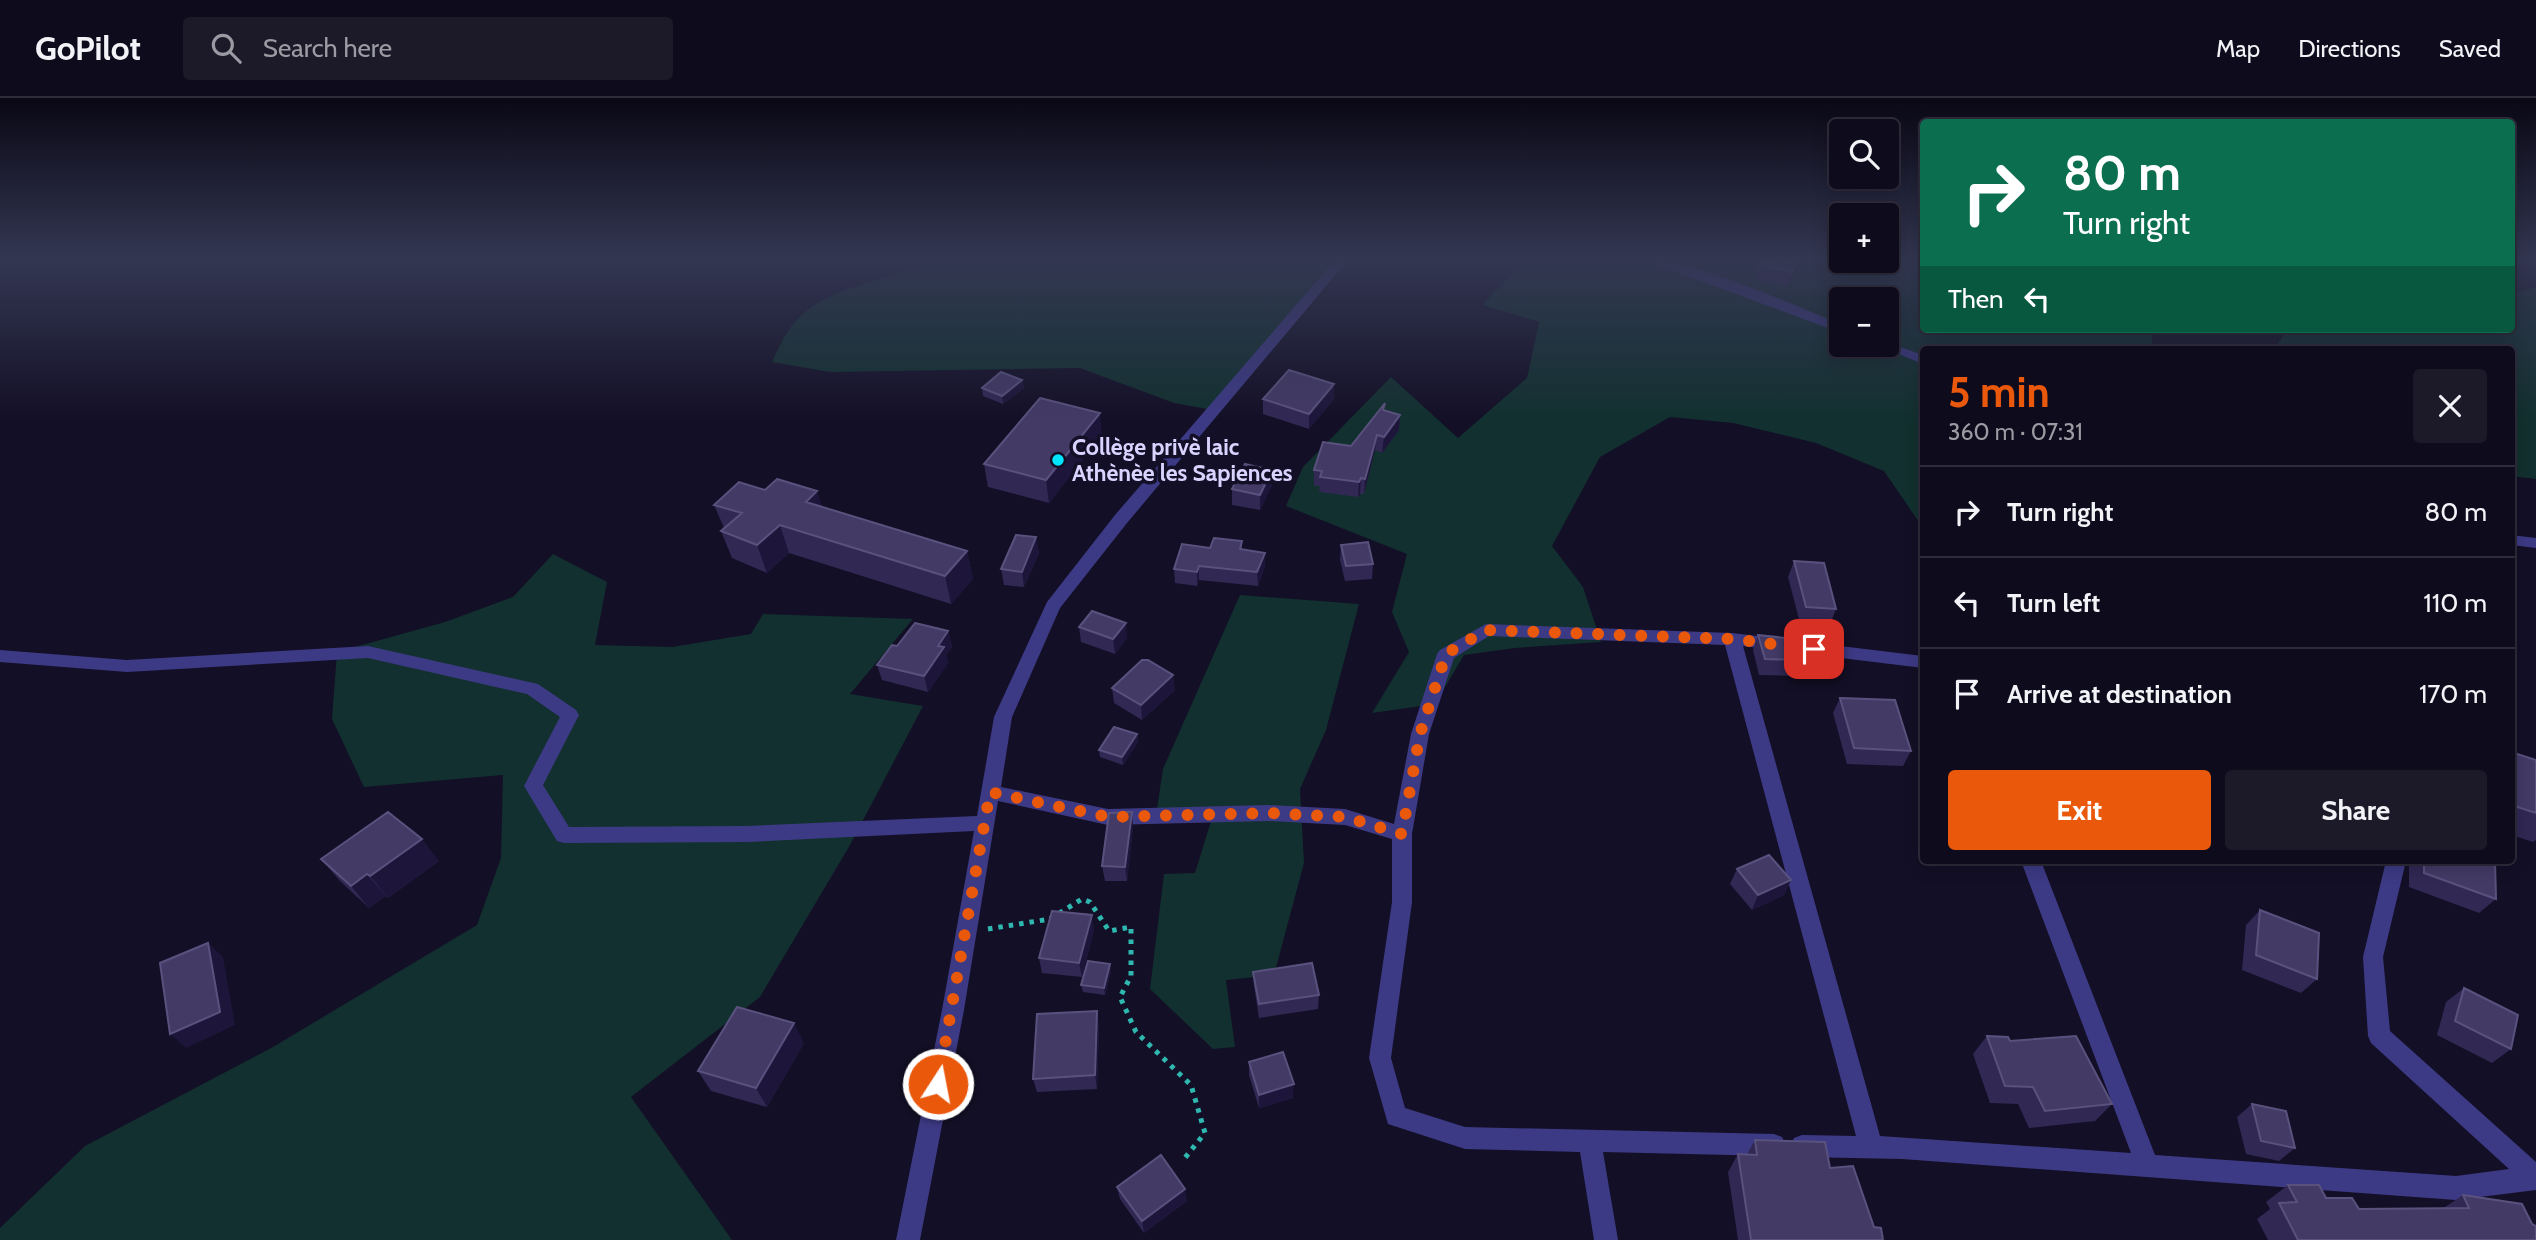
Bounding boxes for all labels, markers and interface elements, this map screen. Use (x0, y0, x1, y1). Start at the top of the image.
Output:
search box (183, 17, 673, 80)
text: GoPilot (35, 28, 141, 68)
icon: search (207, 29, 245, 67)
text: Search here (263, 32, 392, 64)
text: Map (2216, 34, 2260, 63)
text: Directions (2298, 34, 2401, 63)
text: Saved (2439, 34, 2501, 63)
map controls (1829, 119, 1899, 357)
button: search (1829, 119, 1899, 189)
text: 80 m (2063, 143, 2181, 202)
icon: right (1948, 147, 2039, 238)
button: + (1829, 203, 1899, 273)
text: Turn right (2063, 203, 2190, 242)
icon: left (2018, 280, 2056, 318)
text: Then (1948, 283, 2004, 315)
button: − (1829, 287, 1899, 357)
text: 5 min (1948, 366, 2050, 418)
button: close (2413, 369, 2487, 443)
text: 360 m · 07:31 (1948, 418, 2083, 446)
place label: Collège privè laic Athènèe les Sapiences (1072, 433, 1293, 487)
marker: Collège privè laic Athènèe les Sapiences (1050, 452, 1066, 468)
icon: right (1948, 493, 1986, 531)
text: Turn right (2007, 496, 2113, 528)
text: 80 m (2424, 496, 2487, 528)
icon: left (1948, 584, 1986, 622)
text: Turn left (2007, 587, 2100, 619)
text: 110 m (2423, 587, 2487, 619)
pin (1784, 619, 1844, 679)
icon: arrive (1795, 630, 1833, 668)
icon: arrive (1948, 675, 1986, 713)
text: Arrive at destination (2007, 678, 2232, 710)
text: 170 m (2419, 678, 2487, 710)
button: Exit (1948, 770, 2211, 850)
button: Share (2225, 770, 2487, 850)
position arrow (901, 1047, 975, 1121)

